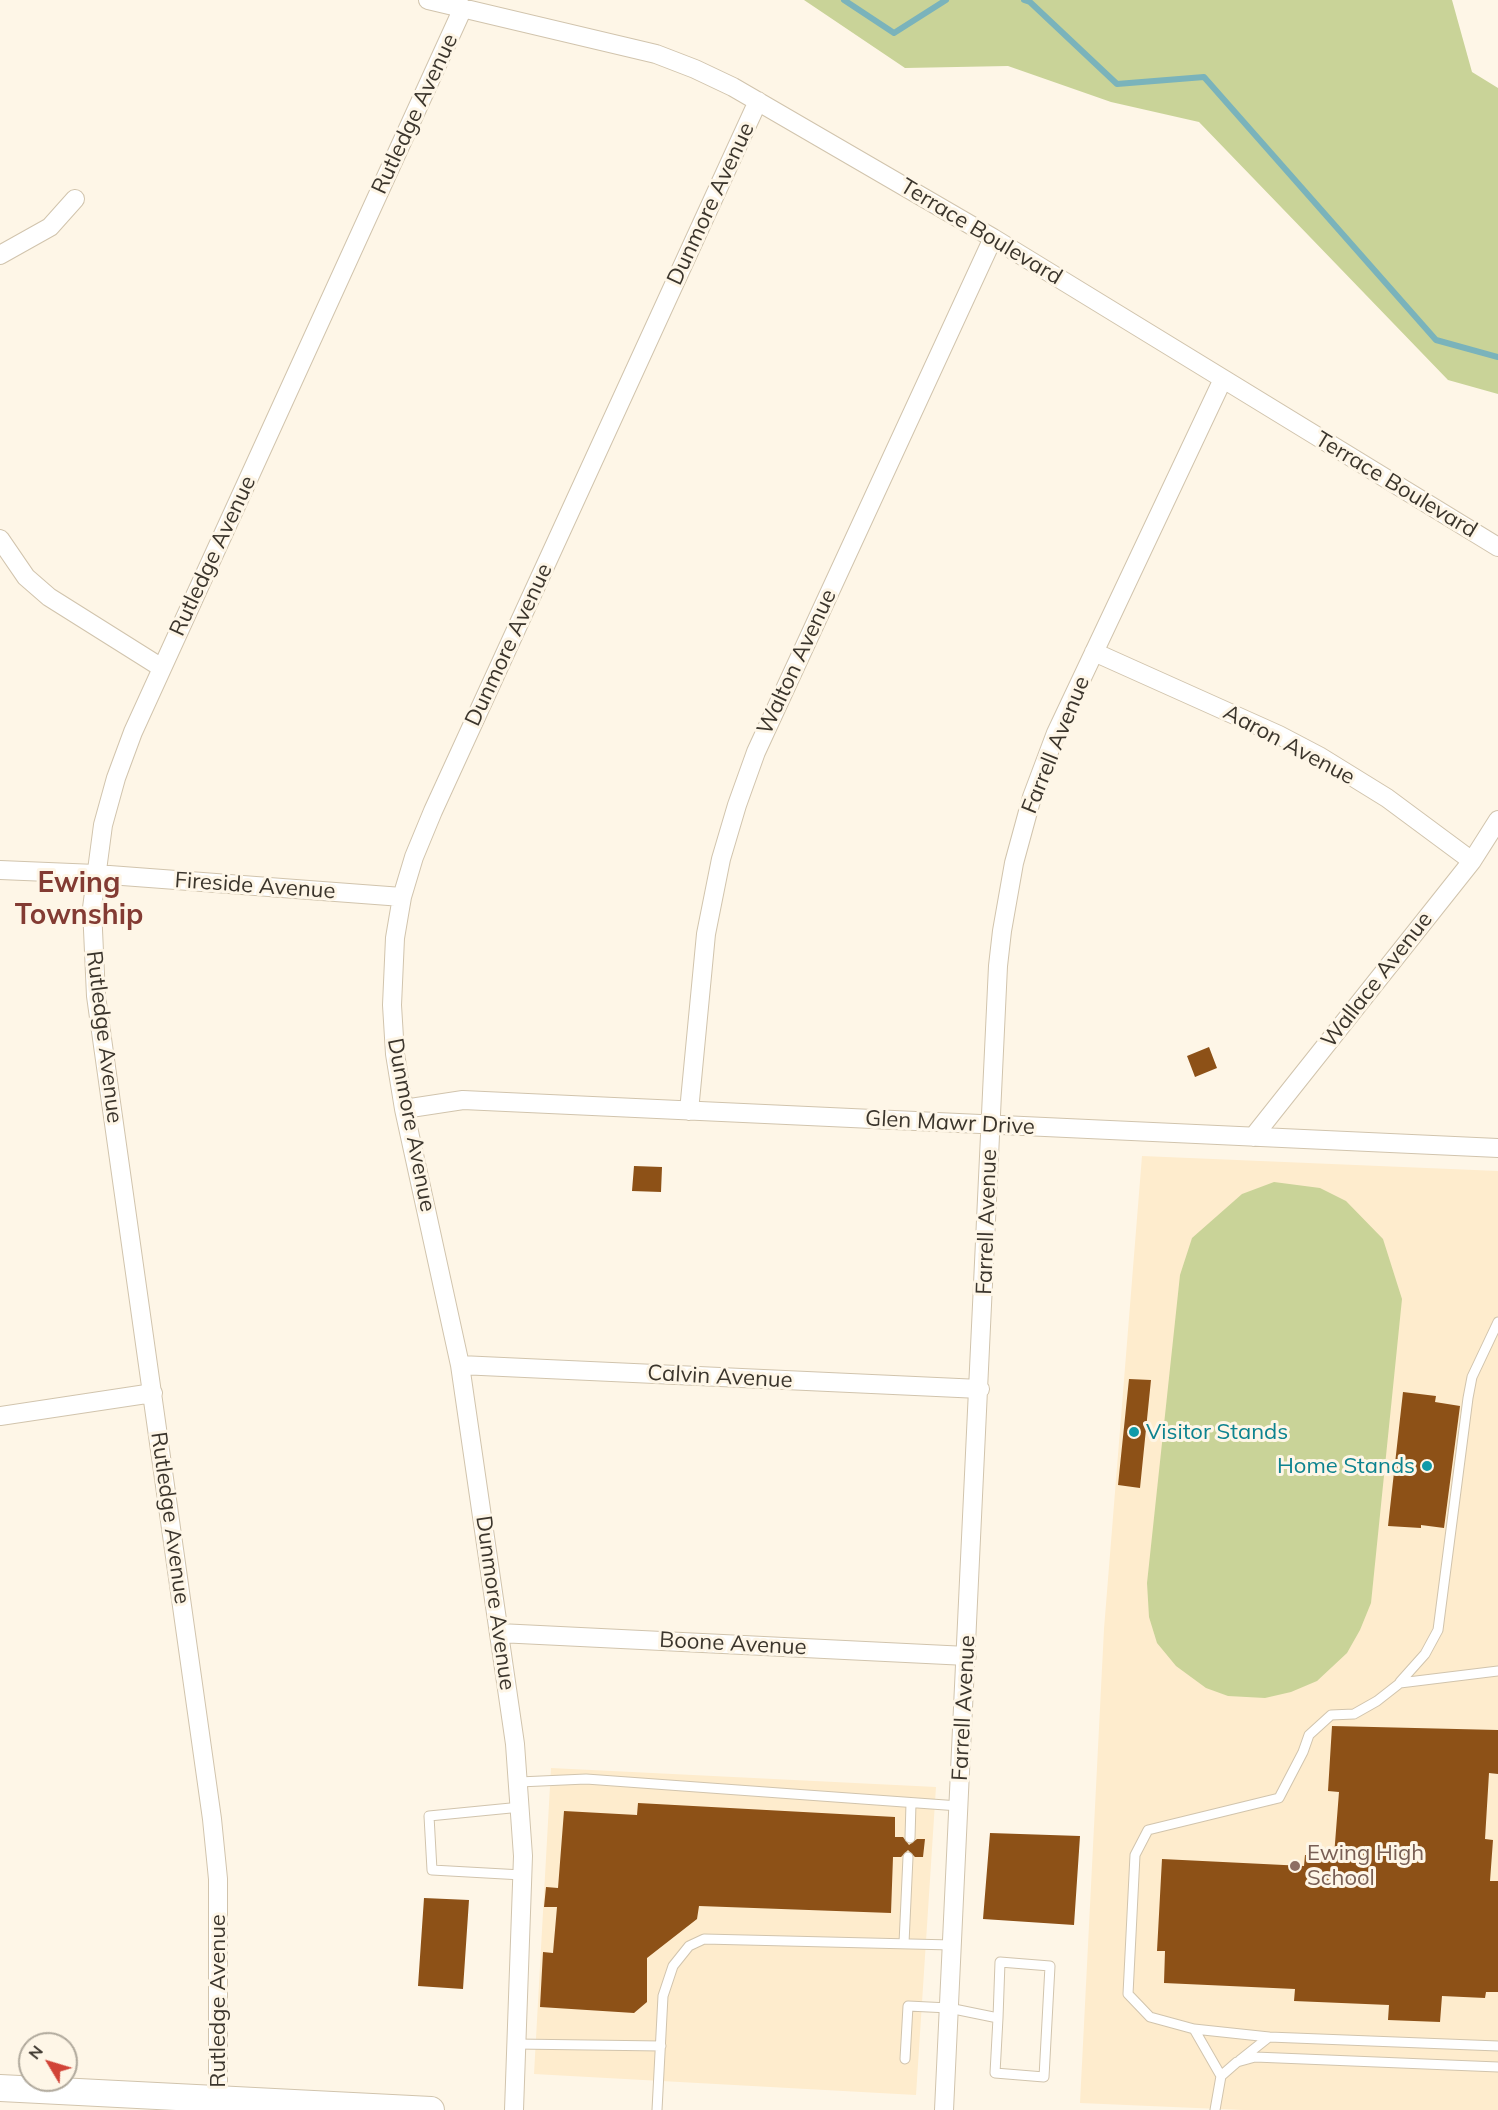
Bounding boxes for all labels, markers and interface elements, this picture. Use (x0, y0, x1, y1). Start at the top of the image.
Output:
street label: Rutledge Avenue (366, 30, 464, 198)
street label: Dunmore Avenue (662, 119, 760, 289)
street label: Terrace Boulevard (895, 173, 1067, 291)
street label: Terrace Boulevard (1310, 426, 1482, 544)
street label: Rutledge Avenue (164, 472, 262, 640)
street label: Dunmore Avenue (460, 560, 558, 730)
street label: Walton Avenue (752, 585, 842, 739)
street label: Farrell Avenue (1016, 672, 1096, 818)
street label: Aaron Avenue (1219, 699, 1359, 791)
district label: Ewing Township (15, 867, 143, 933)
street label: Fireside Avenue (174, 867, 336, 905)
street label: Wallace Avenue (1316, 907, 1438, 1053)
street label: Rutledge Avenue (80, 949, 128, 1125)
street label: Dunmore Avenue (381, 1036, 441, 1214)
street label: Glen Mawr Drive (864, 1105, 1036, 1141)
street label: Farrell Avenue (971, 1149, 1003, 1295)
street label: Calvin Avenue (647, 1360, 793, 1394)
place label: Visitor Stands (1146, 1419, 1288, 1445)
marker: Visitor Stands (1127, 1425, 1141, 1439)
street label: Rutledge Avenue (145, 1430, 195, 1606)
place label: Home Stands (1277, 1453, 1415, 1479)
marker: Home Stands (1420, 1459, 1434, 1473)
street label: Dunmore Avenue (470, 1514, 520, 1692)
street label: Boone Avenue (659, 1627, 807, 1661)
street label: Farrell Avenue (947, 1635, 981, 1781)
place label: Ewing High School (1307, 1840, 1424, 1892)
marker: Ewing High School (1288, 1859, 1302, 1873)
street label: Rutledge Avenue (205, 1914, 231, 2088)
north arrow (18, 2032, 78, 2092)
text: N (24, 2041, 47, 2063)

